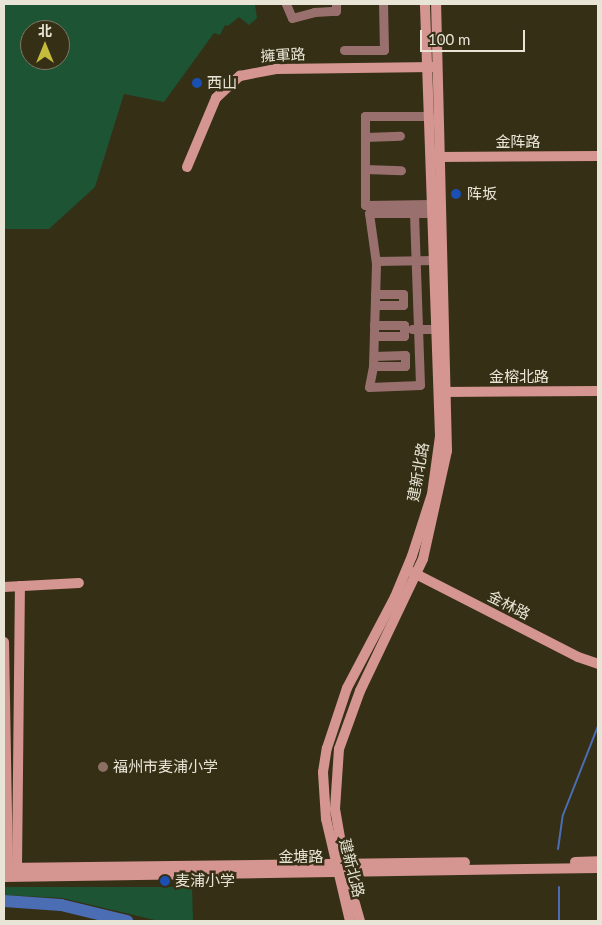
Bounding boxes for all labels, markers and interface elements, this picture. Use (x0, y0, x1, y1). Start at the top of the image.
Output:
north arrow (20, 20, 70, 70)
scale bar (422, 20, 527, 52)
text: 北 (38, 22, 52, 39)
text: 100 m (428, 30, 470, 48)
street label: 擁軍路 (260, 45, 306, 65)
place label: 西山 (207, 74, 237, 92)
marker: 西山 (191, 77, 203, 89)
street label: 金阵路 (496, 133, 540, 151)
place label: 阵坂 (467, 185, 497, 203)
marker: 阵坂 (449, 187, 463, 201)
street label: 金榕北路 (489, 368, 549, 386)
street label: 建新北路 (404, 441, 432, 503)
street label: 金林路 (485, 587, 533, 623)
place label: 福州市麦浦小学 (113, 758, 218, 776)
marker: 福州市麦浦小学 (97, 761, 109, 773)
street label: 建新北路 (336, 837, 368, 899)
street label: 金塘路 (279, 848, 323, 866)
place label: 麦浦小学 (175, 872, 235, 890)
marker: 麦浦小学 (159, 875, 171, 887)

